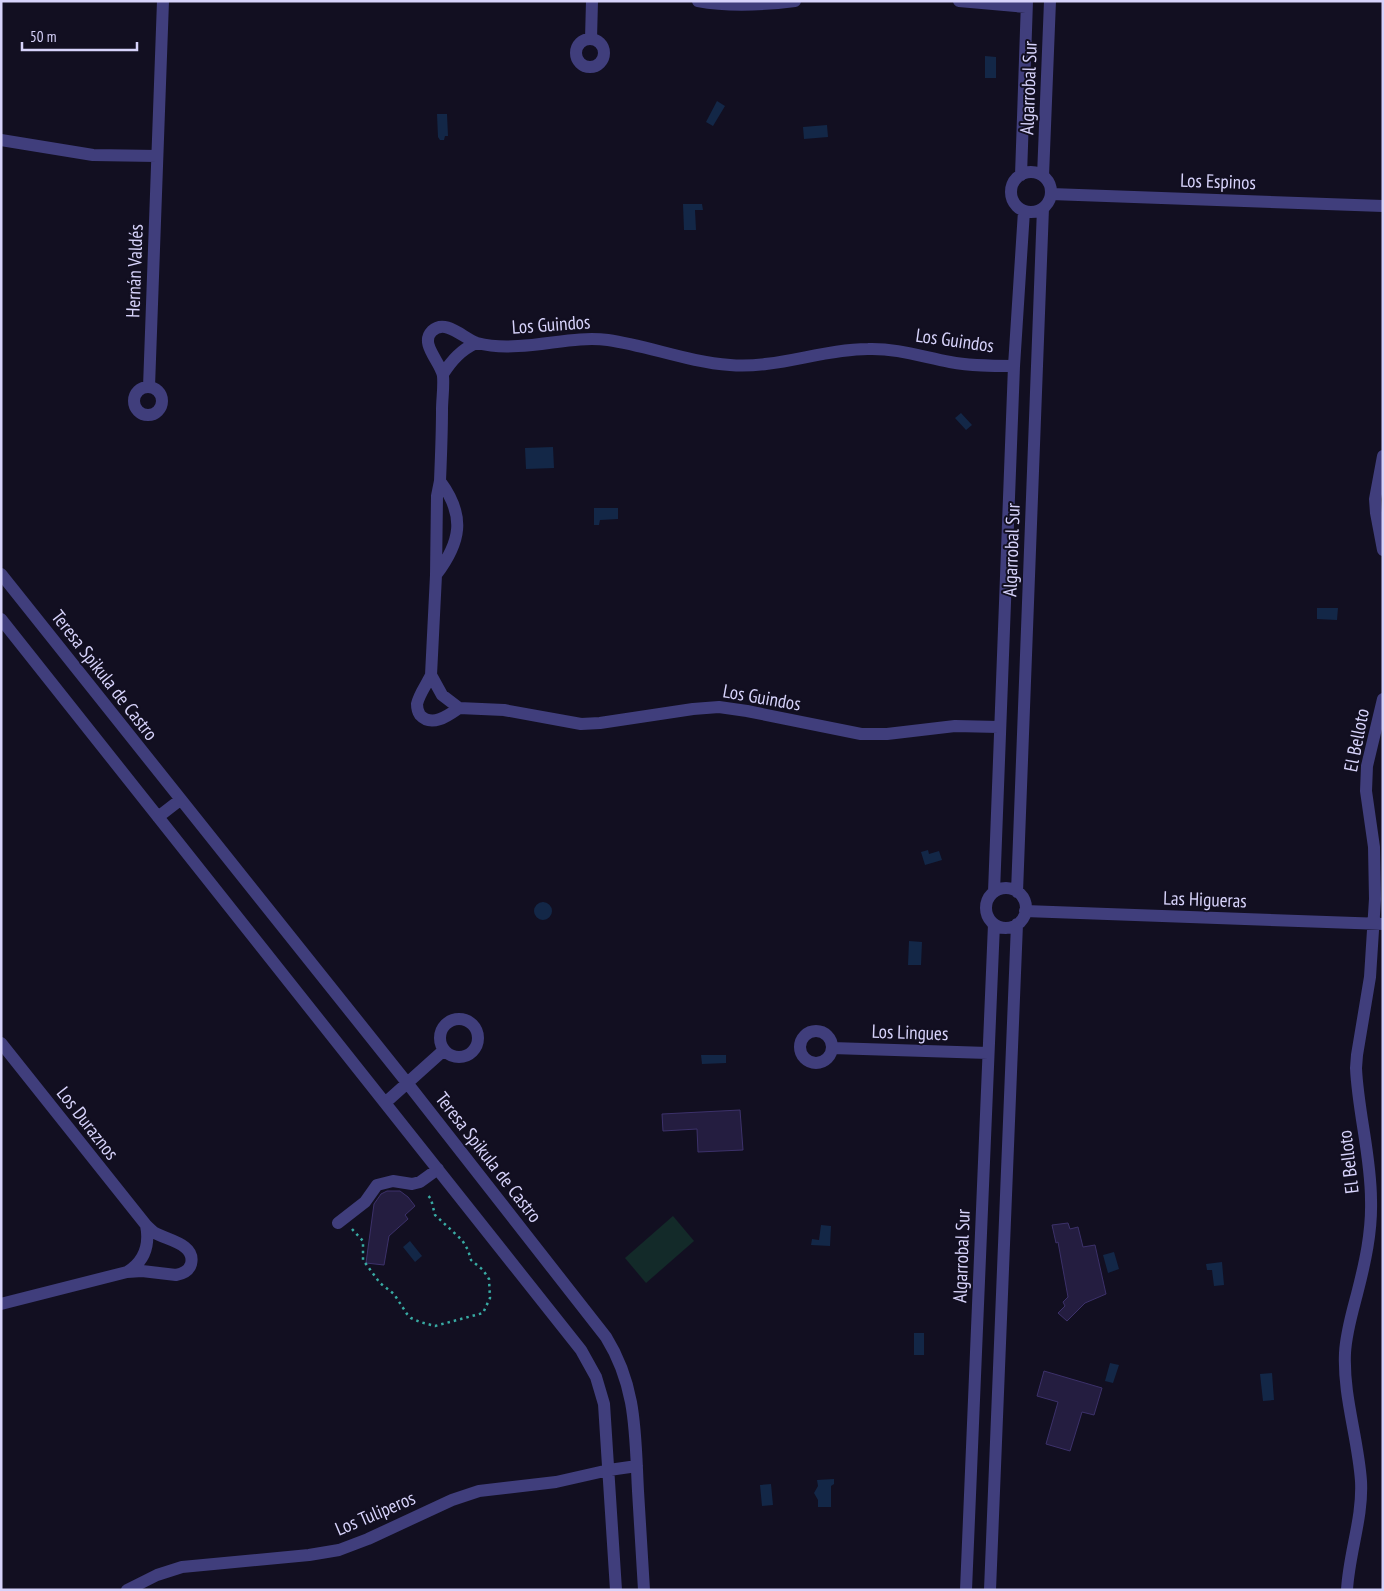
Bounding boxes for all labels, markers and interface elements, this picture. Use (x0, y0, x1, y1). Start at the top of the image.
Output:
scale bar (22, 20, 138, 52)
text: 50 m (30, 27, 56, 46)
street label: Algarrobal Sur (1014, 40, 1042, 135)
street label: Los Espinos (1180, 168, 1256, 194)
street label: Hernán Valdés (120, 224, 148, 318)
street label: Los Guindos (511, 309, 591, 339)
street label: Los Guindos (914, 323, 996, 357)
street label: Algarrobal Sur (997, 502, 1025, 597)
street label: Teresa Spikula de Castro (47, 605, 163, 745)
street label: Los Guindos (721, 678, 803, 716)
street label: El Belloto (1338, 706, 1374, 774)
street label: Las Higueras (1163, 886, 1247, 912)
street label: Los Lingues (871, 1019, 949, 1045)
street label: Los Duraznos (52, 1082, 124, 1164)
street label: Teresa Spikula de Castro (431, 1087, 547, 1227)
street label: El Belloto (1332, 1129, 1364, 1195)
street label: Algarrobal Sur (947, 1208, 975, 1303)
street label: Los Tuliperos (331, 1485, 419, 1541)

